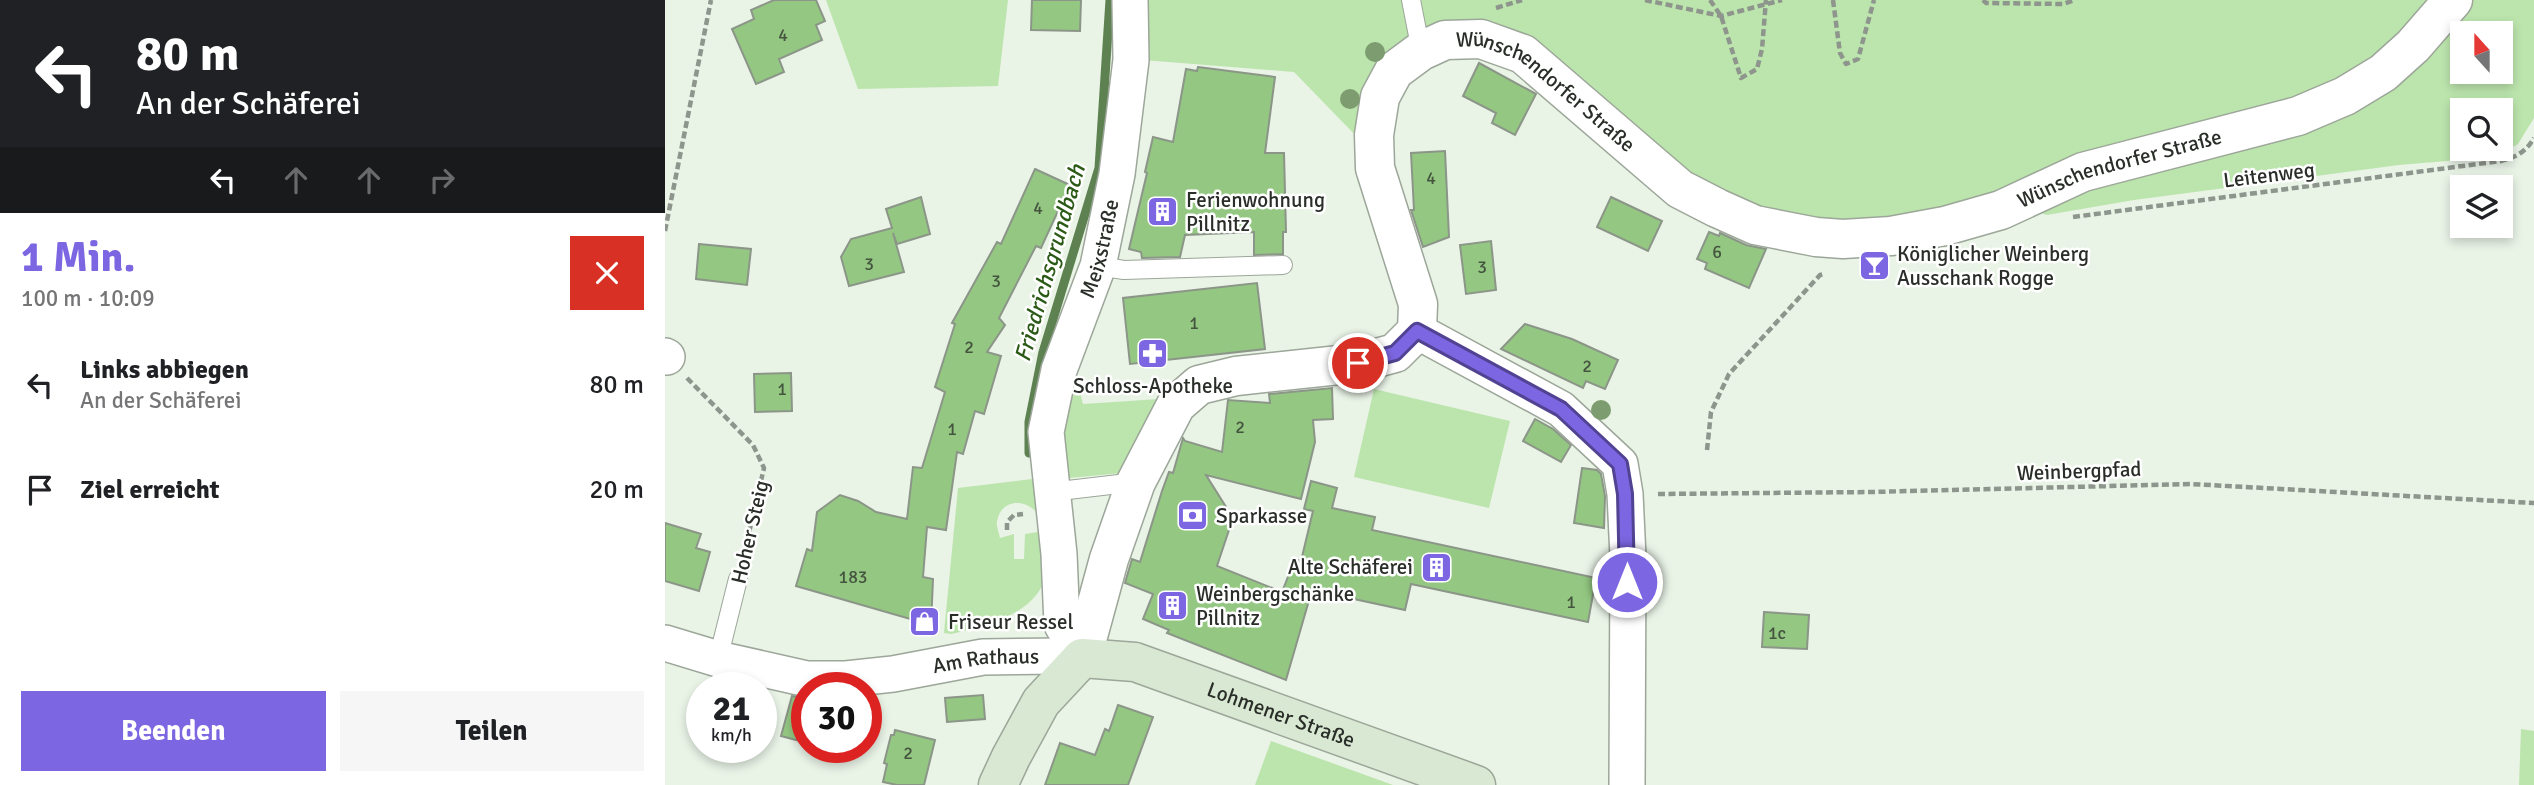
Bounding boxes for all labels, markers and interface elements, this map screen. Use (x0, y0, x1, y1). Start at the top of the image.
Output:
north arrow (2450, 21, 2513, 84)
map controls (2450, 21, 2513, 238)
text: 80 m (136, 24, 239, 84)
house number: 4 (778, 24, 788, 46)
street label: Wünschendorfer Straße (1455, 26, 1641, 158)
icon: left (21, 28, 112, 119)
text: An der Schäferei (136, 84, 361, 123)
button: search (2450, 98, 2513, 161)
street label: Wünschendorfer Straße (2013, 123, 2224, 214)
street label: Leitenweg (2222, 157, 2316, 193)
water label: Friedrichsgrundbach (1008, 160, 1092, 365)
icon: left (204, 161, 242, 199)
icon: ahead (277, 161, 315, 199)
icon: ahead (350, 161, 388, 199)
icon: right (423, 161, 461, 199)
house number: 4 (1426, 167, 1436, 189)
button: layers (2450, 175, 2513, 238)
place label: Ferienwohnung Pillnitz (1186, 187, 1325, 237)
building icon: Ferienwohnung Pillnitz (1146, 195, 1180, 229)
house number: 4 (1033, 197, 1043, 219)
street label: Meixstraße (1074, 197, 1124, 302)
text: 1 Min. (21, 232, 135, 283)
button: close (570, 236, 644, 310)
house number: 6 (1712, 241, 1722, 263)
place label: Königlicher Weinberg Ausschank Rogge (1897, 241, 2089, 291)
bar icon: Königlicher Weinberg Ausschank Rogge (1857, 249, 1891, 283)
house number: 3 (864, 253, 874, 275)
house number: 3 (1477, 256, 1487, 278)
house number: 3 (991, 270, 1001, 292)
text: 100 m · 10:09 (21, 284, 155, 313)
house number: 1 (1189, 312, 1199, 334)
pin (1328, 333, 1388, 393)
house number: 2 (964, 336, 974, 358)
pharmacy icon: Schloss-Apotheke (1136, 337, 1170, 371)
icon: arrive (1339, 344, 1377, 382)
text: Links abbiegen (80, 354, 249, 386)
house number: 2 (1582, 355, 1592, 377)
icon: left (21, 366, 59, 404)
text: 80 m (589, 369, 644, 401)
place label: Schloss-Apotheke (1073, 373, 1233, 399)
house number: 1 (777, 378, 787, 400)
text: An der Schäferei (80, 386, 241, 415)
house number: 2 (1235, 416, 1245, 438)
house number: 1 (947, 418, 957, 440)
street label: Weinbergpfad (2016, 456, 2142, 486)
icon: arrive (21, 471, 59, 509)
text: Ziel erreicht (80, 474, 220, 506)
text: 20 m (589, 474, 644, 506)
street label: Hoher Steig (725, 478, 775, 586)
bank icon: Sparkasse (1176, 499, 1210, 533)
place label: Sparkasse (1216, 503, 1307, 529)
position arrow (1590, 545, 1664, 619)
building icon: Alte Schäferei (1419, 550, 1453, 584)
place label: Alte Schäferei (1288, 554, 1413, 580)
house number: 183 (838, 566, 868, 588)
place label: Weinbergschänke Pillnitz (1196, 581, 1354, 631)
building icon: Weinbergschänke Pillnitz (1156, 589, 1190, 623)
house number: 1 (1566, 591, 1576, 613)
shop icon: Friseur Ressel (908, 605, 942, 639)
place label: Friseur Ressel (948, 609, 1074, 635)
house number: 1c (1768, 622, 1786, 644)
street label: Am Rathaus (930, 643, 1039, 679)
speed limit sign: 30 (791, 672, 882, 763)
street label: Lohmener Straße (1204, 676, 1358, 753)
text: 21 (713, 687, 750, 730)
button: Beenden (21, 691, 326, 771)
button: Teilen (340, 691, 644, 771)
text: km/h (711, 724, 752, 746)
house number: 2 (903, 742, 913, 764)

